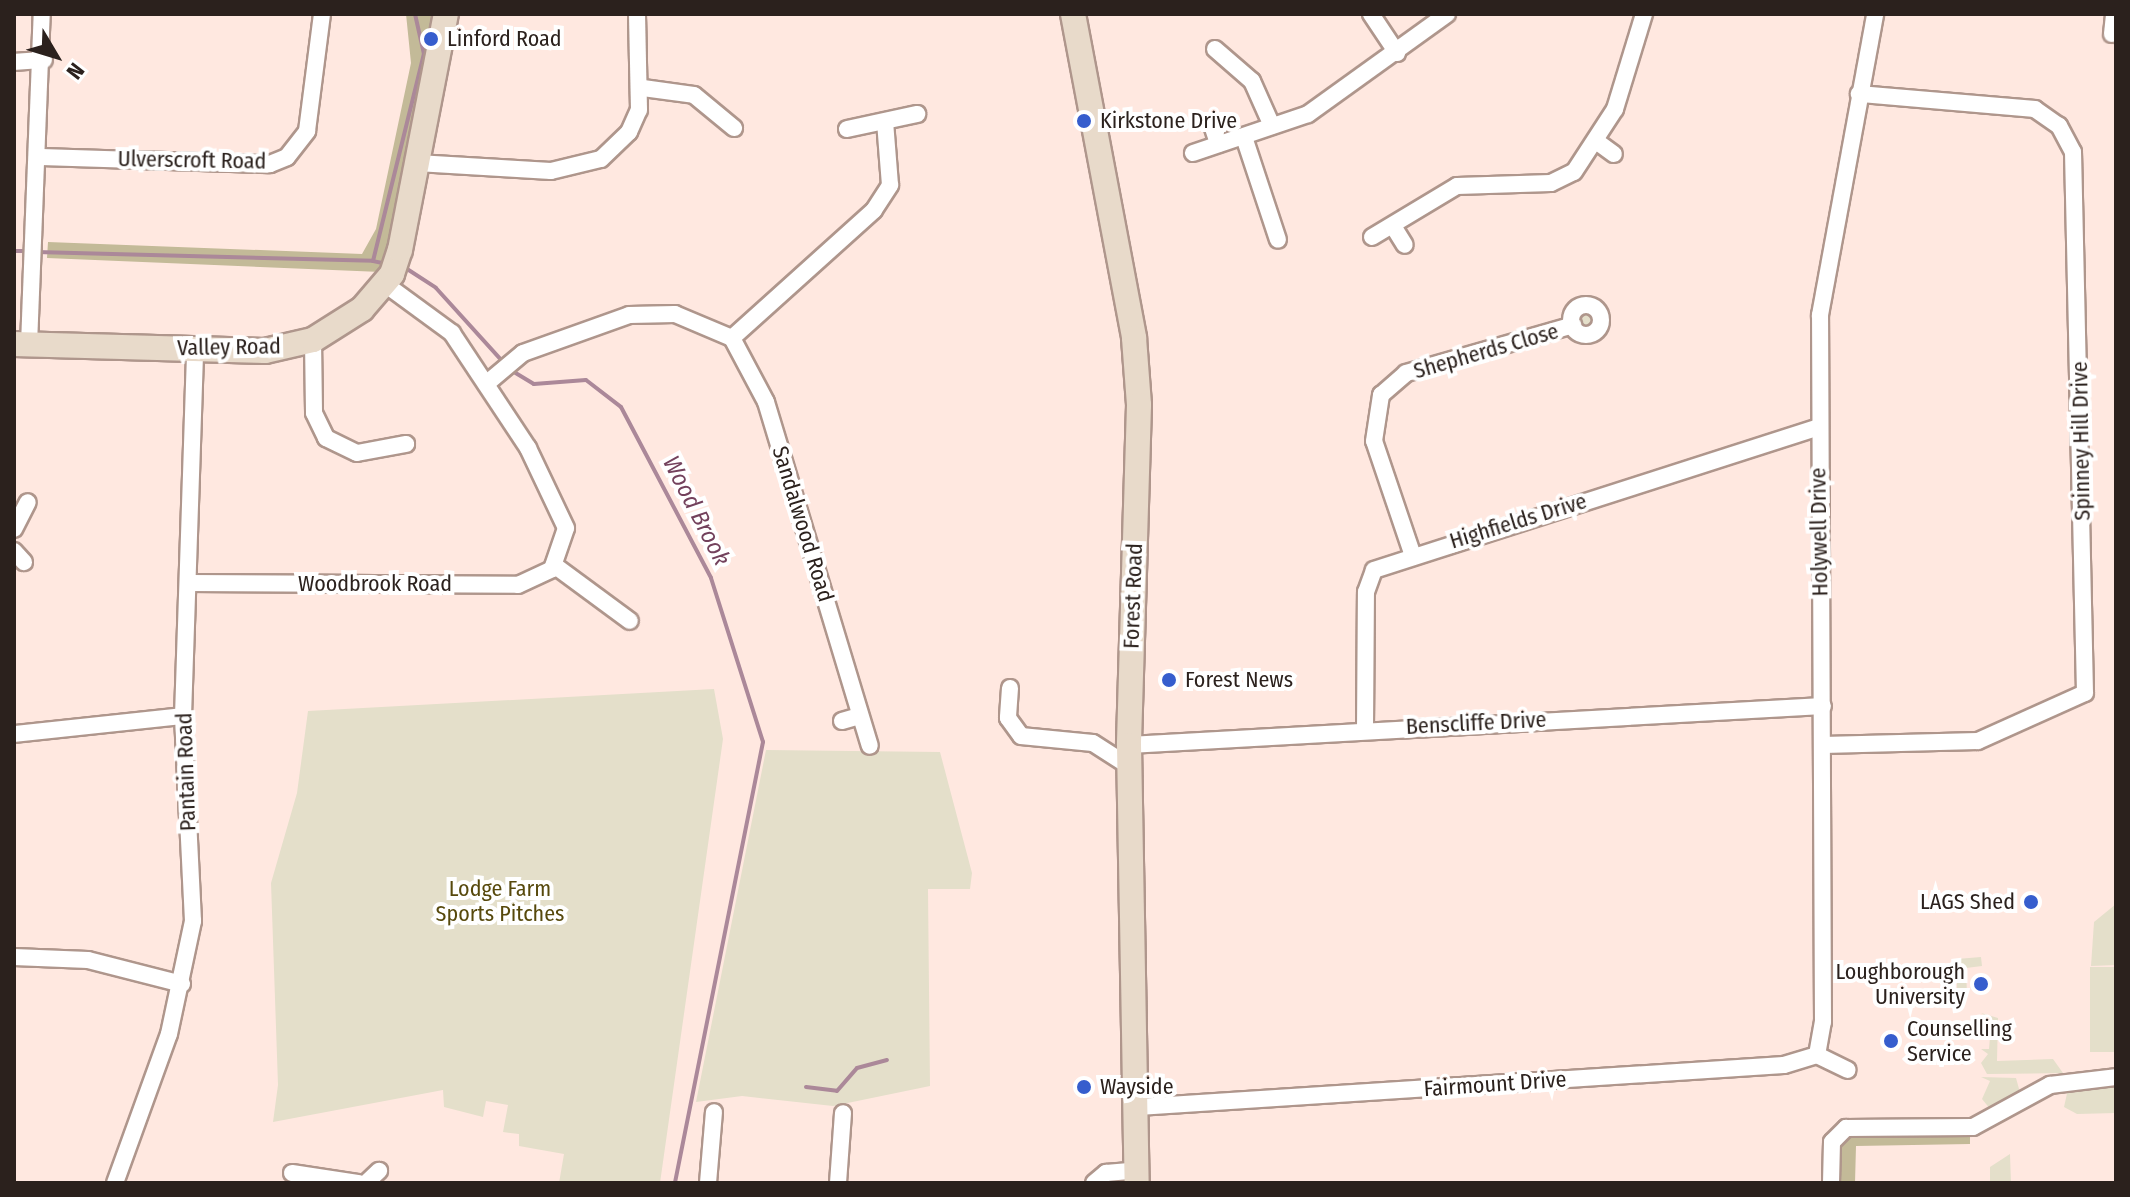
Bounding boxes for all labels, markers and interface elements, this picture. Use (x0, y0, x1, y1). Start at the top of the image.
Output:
north arrow (16, 16, 96, 96)
place label: Linford Road (447, 26, 562, 52)
marker: Linford Road (422, 30, 440, 48)
text: N (61, 58, 90, 85)
place label: Kirkstone Drive (1100, 108, 1237, 134)
marker: Kirkstone Drive (1075, 112, 1093, 130)
street label: Ulverscroft Road (117, 146, 267, 174)
street label: Shepherds Close (1411, 318, 1561, 384)
street label: Valley Road (177, 333, 281, 361)
street label: Spinney Hill Drive (2066, 361, 2096, 521)
street label: Sandalwood Road (767, 443, 839, 605)
water label: Wood Brook (656, 452, 736, 570)
street label: Holywell Drive (1805, 467, 1833, 597)
street label: Highfields Drive (1446, 488, 1590, 554)
street label: Forest Road (1118, 543, 1148, 649)
street label: Woodbrook Road (298, 571, 452, 597)
place label: Forest News (1185, 667, 1293, 693)
marker: Forest News (1160, 671, 1178, 689)
street label: Benscliffe Drive (1405, 706, 1547, 740)
street label: Pantain Road (171, 712, 201, 832)
park label: Lodge Farm Sports Pitches (436, 875, 564, 926)
place label: LAGS Shed (1920, 889, 2015, 915)
marker: LAGS Shed (2022, 893, 2040, 911)
place label: Loughborough University (1835, 958, 1965, 1010)
marker: Loughborough University (1972, 975, 1990, 993)
place label: Counselling Service (1907, 1015, 2012, 1066)
marker: Counselling Service (1882, 1032, 1900, 1050)
street label: Fairmount Drive (1423, 1066, 1567, 1102)
place label: Wayside (1100, 1074, 1174, 1100)
marker: Wayside (1075, 1078, 1093, 1096)

